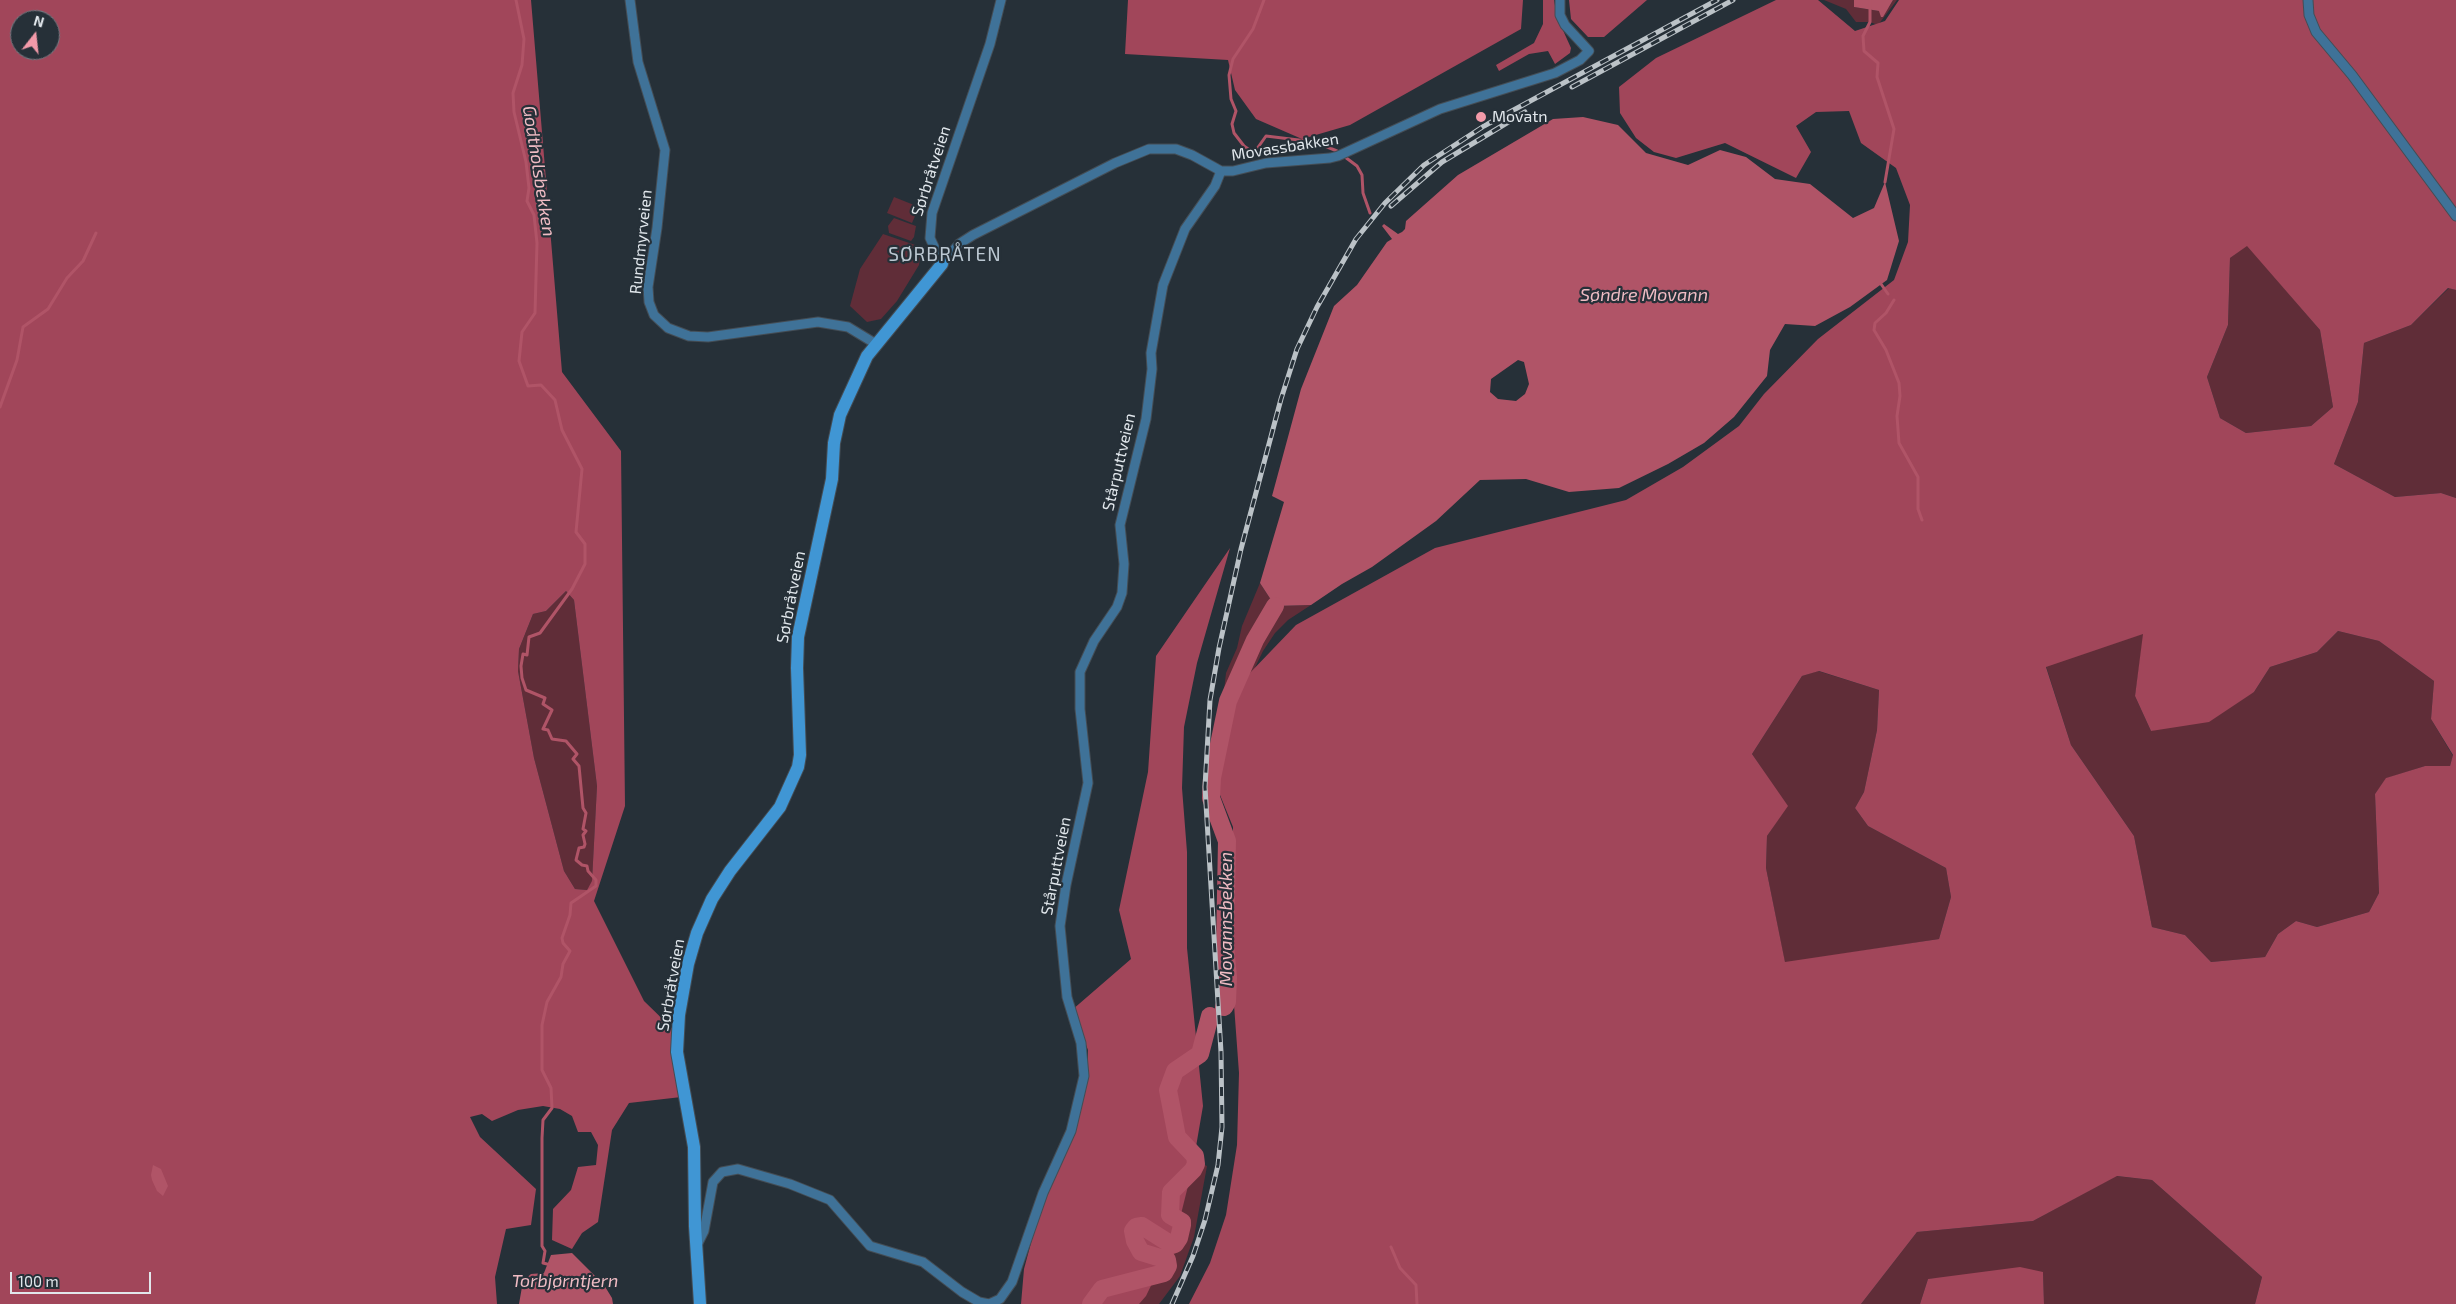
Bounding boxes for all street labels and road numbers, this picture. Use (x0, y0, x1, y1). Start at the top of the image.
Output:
street label: Sørbråtveien (907, 123, 955, 219)
street label: Movassbakken (1230, 129, 1340, 165)
street label: Rundmyrveien (626, 189, 656, 295)
street label: Stårputtveien (1098, 411, 1140, 513)
street label: Sørbråtveien (773, 549, 809, 645)
street label: Stårputtveien (1037, 815, 1075, 917)
street label: Sørbråtveien (653, 937, 689, 1033)

